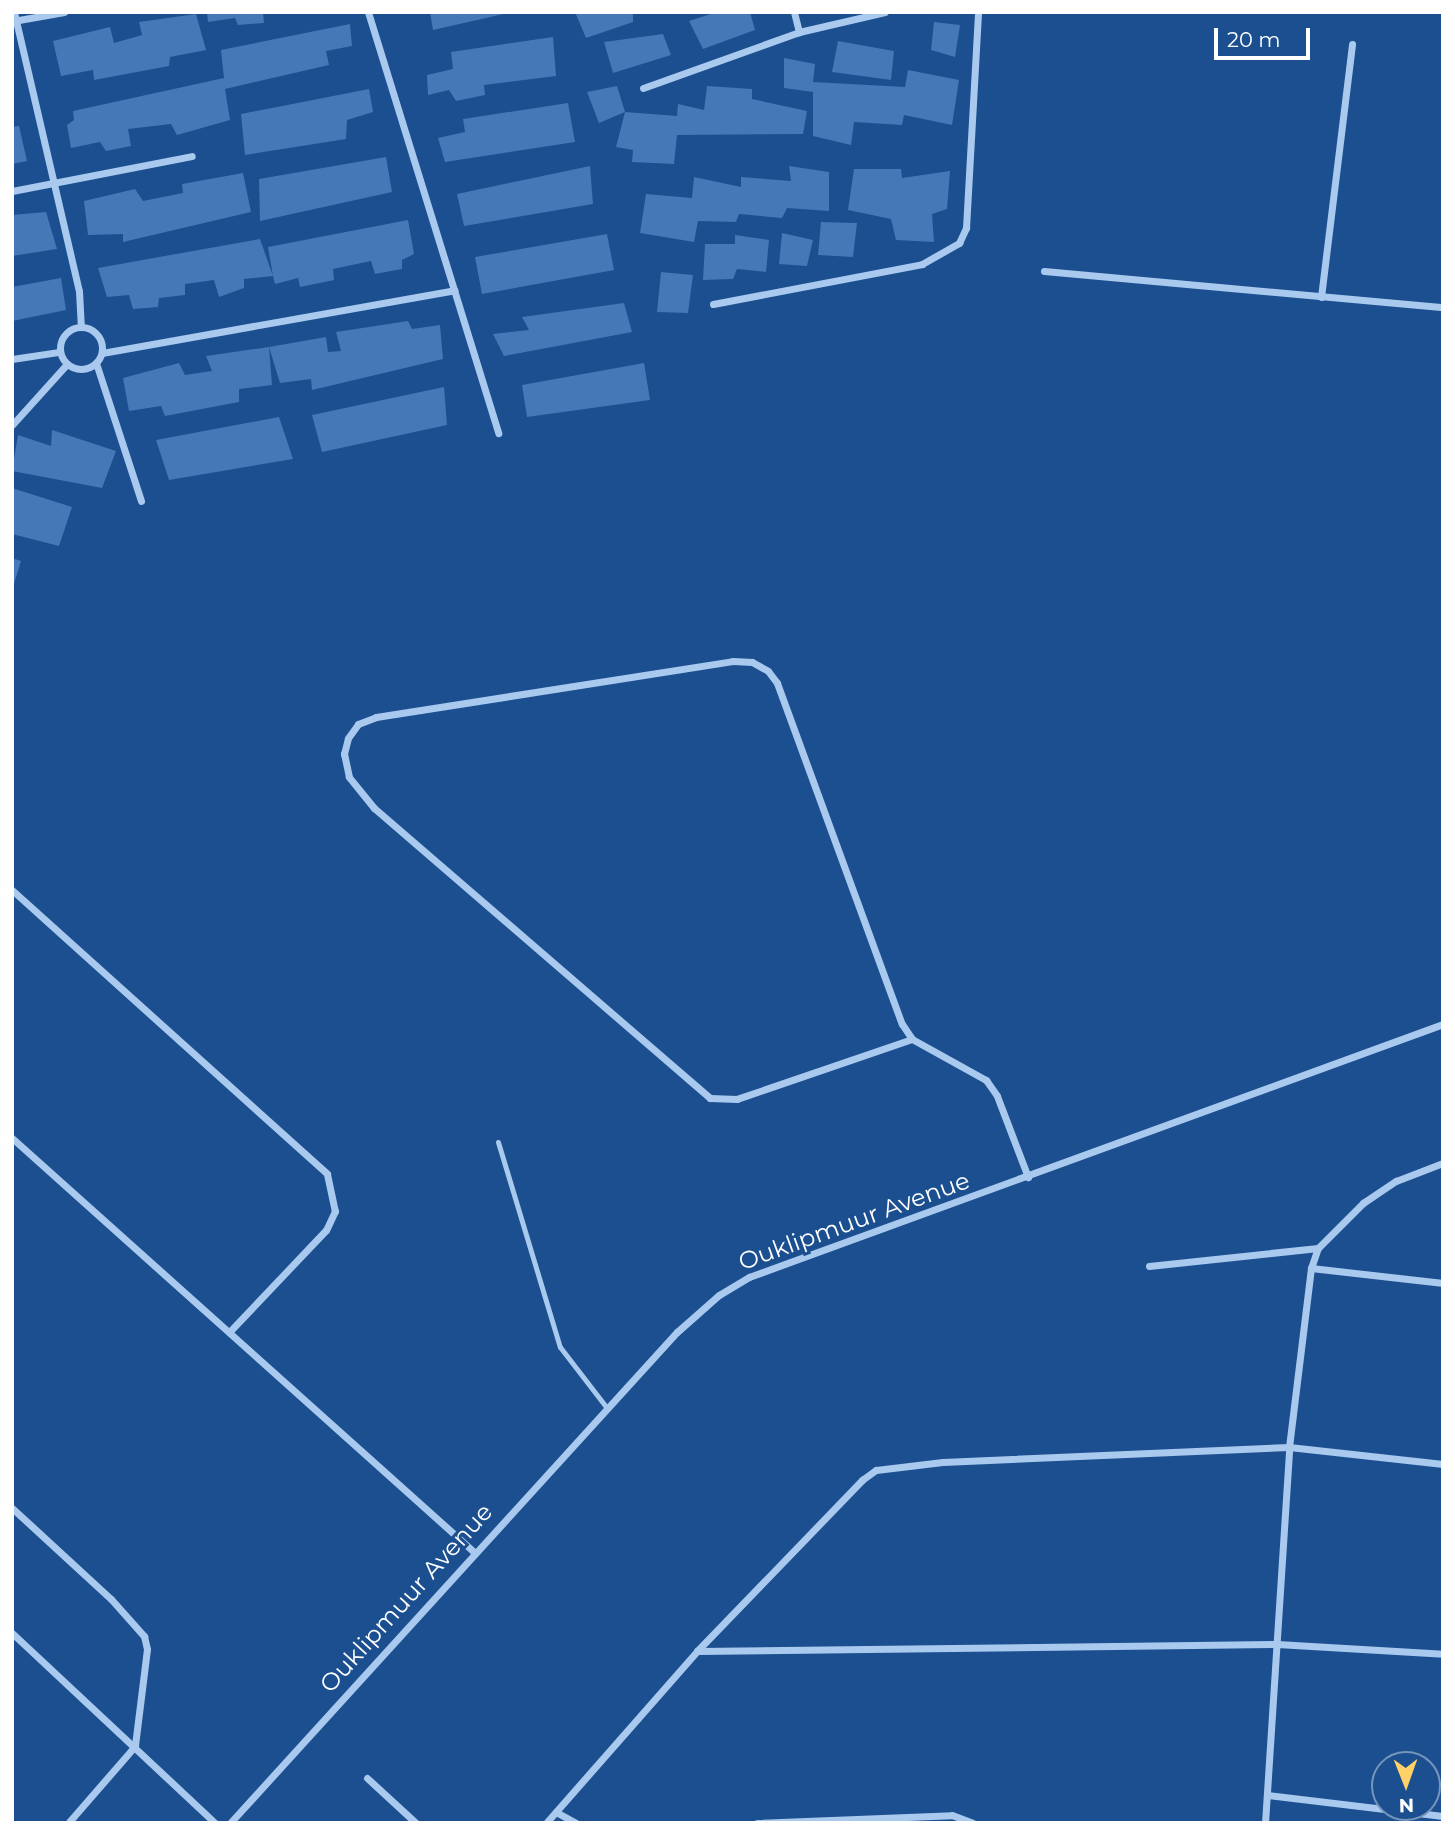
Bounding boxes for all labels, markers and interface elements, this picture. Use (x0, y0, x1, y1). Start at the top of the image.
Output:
scale bar (1217, 14, 1313, 58)
text: 20 m (1227, 27, 1281, 52)
street label: Ouklipmuur Avenue (734, 1166, 974, 1276)
street label: Ouklipmuur Avenue (314, 1498, 498, 1698)
north arrow (1371, 1751, 1441, 1821)
text: N (1398, 1794, 1414, 1817)

